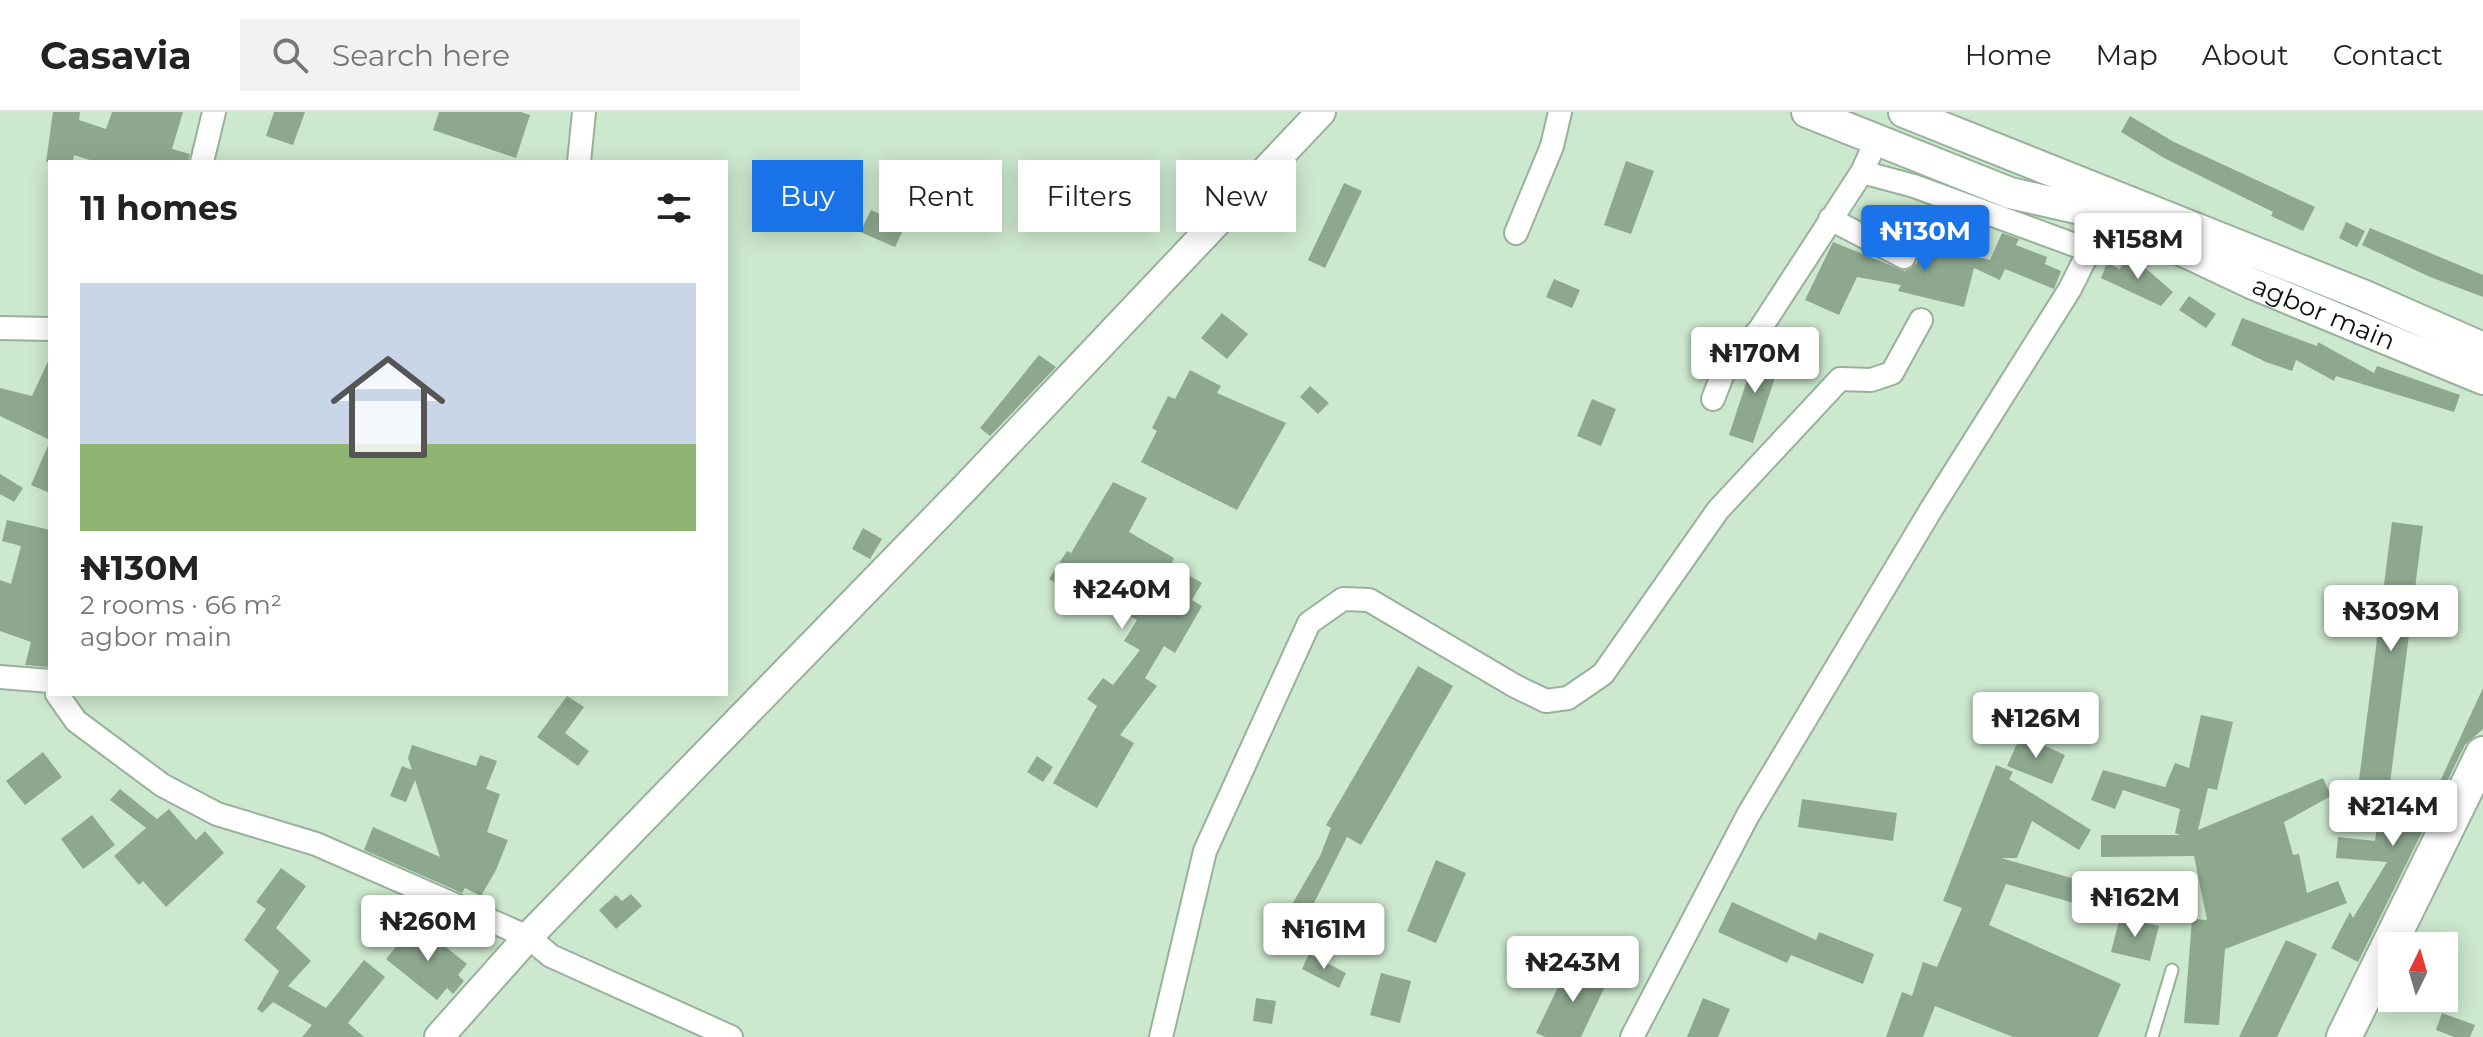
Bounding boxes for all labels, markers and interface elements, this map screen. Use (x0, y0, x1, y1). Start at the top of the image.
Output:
search box (240, 19, 800, 91)
text: Casavia (40, 32, 192, 79)
icon: search (268, 33, 312, 77)
text: Search here (332, 37, 510, 74)
text: Home (1965, 38, 2052, 72)
text: Map (2096, 38, 2158, 72)
text: About (2202, 38, 2289, 72)
text: Contact (2333, 38, 2443, 72)
chip: Buy (752, 160, 863, 232)
chip: Rent (879, 160, 1002, 232)
chip: Filters (1018, 160, 1160, 232)
chip: New (1176, 160, 1296, 232)
icon: filters (652, 186, 696, 230)
text: 11 homes (80, 187, 238, 229)
pin: ₦130M (1869, 205, 1981, 273)
pin: ₦158M (2082, 213, 2194, 281)
text: ₦130M (1879, 215, 1971, 247)
text: ₦158M (2092, 223, 2184, 255)
street label: agbor main (2247, 269, 2400, 357)
pin: ₦170M (1699, 327, 1811, 395)
icon: home (316, 335, 460, 479)
text: ₦170M (1709, 337, 1801, 369)
text: ₦130M (80, 547, 200, 589)
pin: ₦240M (1066, 563, 1178, 631)
text: ₦240M (1073, 573, 1171, 605)
pin: ₦309M (2335, 585, 2447, 653)
text: 2 rooms · 66 m² (80, 589, 282, 621)
text: ₦309M (2342, 595, 2440, 627)
text: agbor main (80, 621, 232, 653)
pin: ₦126M (1980, 692, 2092, 760)
text: ₦126M (1991, 702, 2081, 734)
pin: ₦214M (2337, 780, 2449, 848)
text: ₦214M (2347, 790, 2439, 822)
pin: ₦162M (2079, 871, 2191, 939)
text: ₦162M (2090, 881, 2180, 913)
pin: ₦260M (372, 895, 484, 963)
pin: ₦161M (1268, 903, 1380, 971)
text: ₦260M (379, 905, 477, 937)
text: ₦161M (1281, 913, 1367, 945)
north arrow (2378, 932, 2458, 1012)
map controls (2378, 932, 2458, 1012)
pin: ₦243M (1517, 936, 1629, 1004)
text: ₦243M (1525, 946, 1621, 978)

